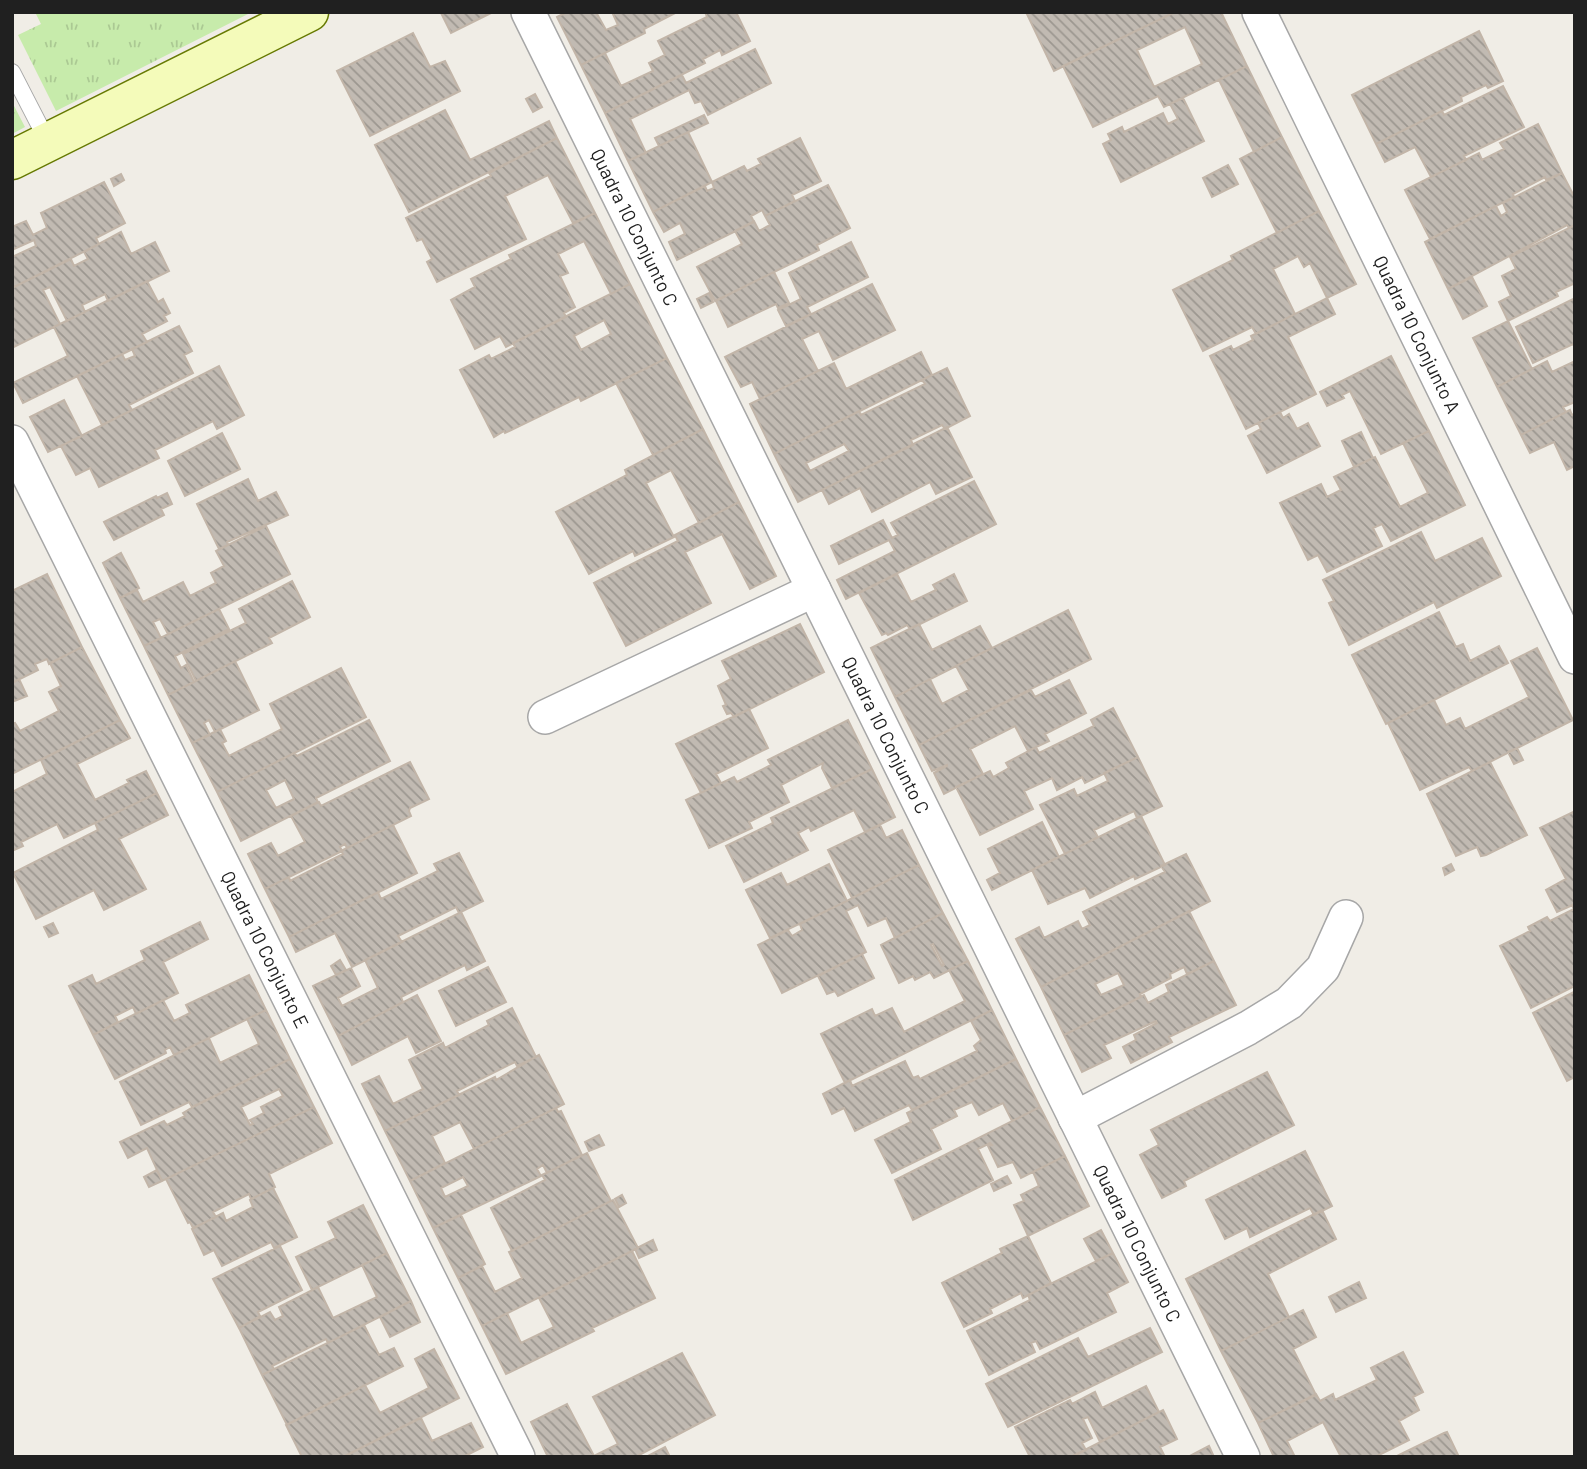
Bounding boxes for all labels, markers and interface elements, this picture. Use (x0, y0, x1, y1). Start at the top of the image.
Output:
street label: Quadra 10 Conjunto C (586, 145, 683, 309)
street label: Quadra 10 Conjunto A (1369, 252, 1466, 417)
street label: Quadra 10 Conjunto C (838, 653, 935, 817)
street label: Quadra 10 Conjunto E (217, 867, 314, 1031)
street label: Quadra 10 Conjunto C (1089, 1161, 1186, 1326)

